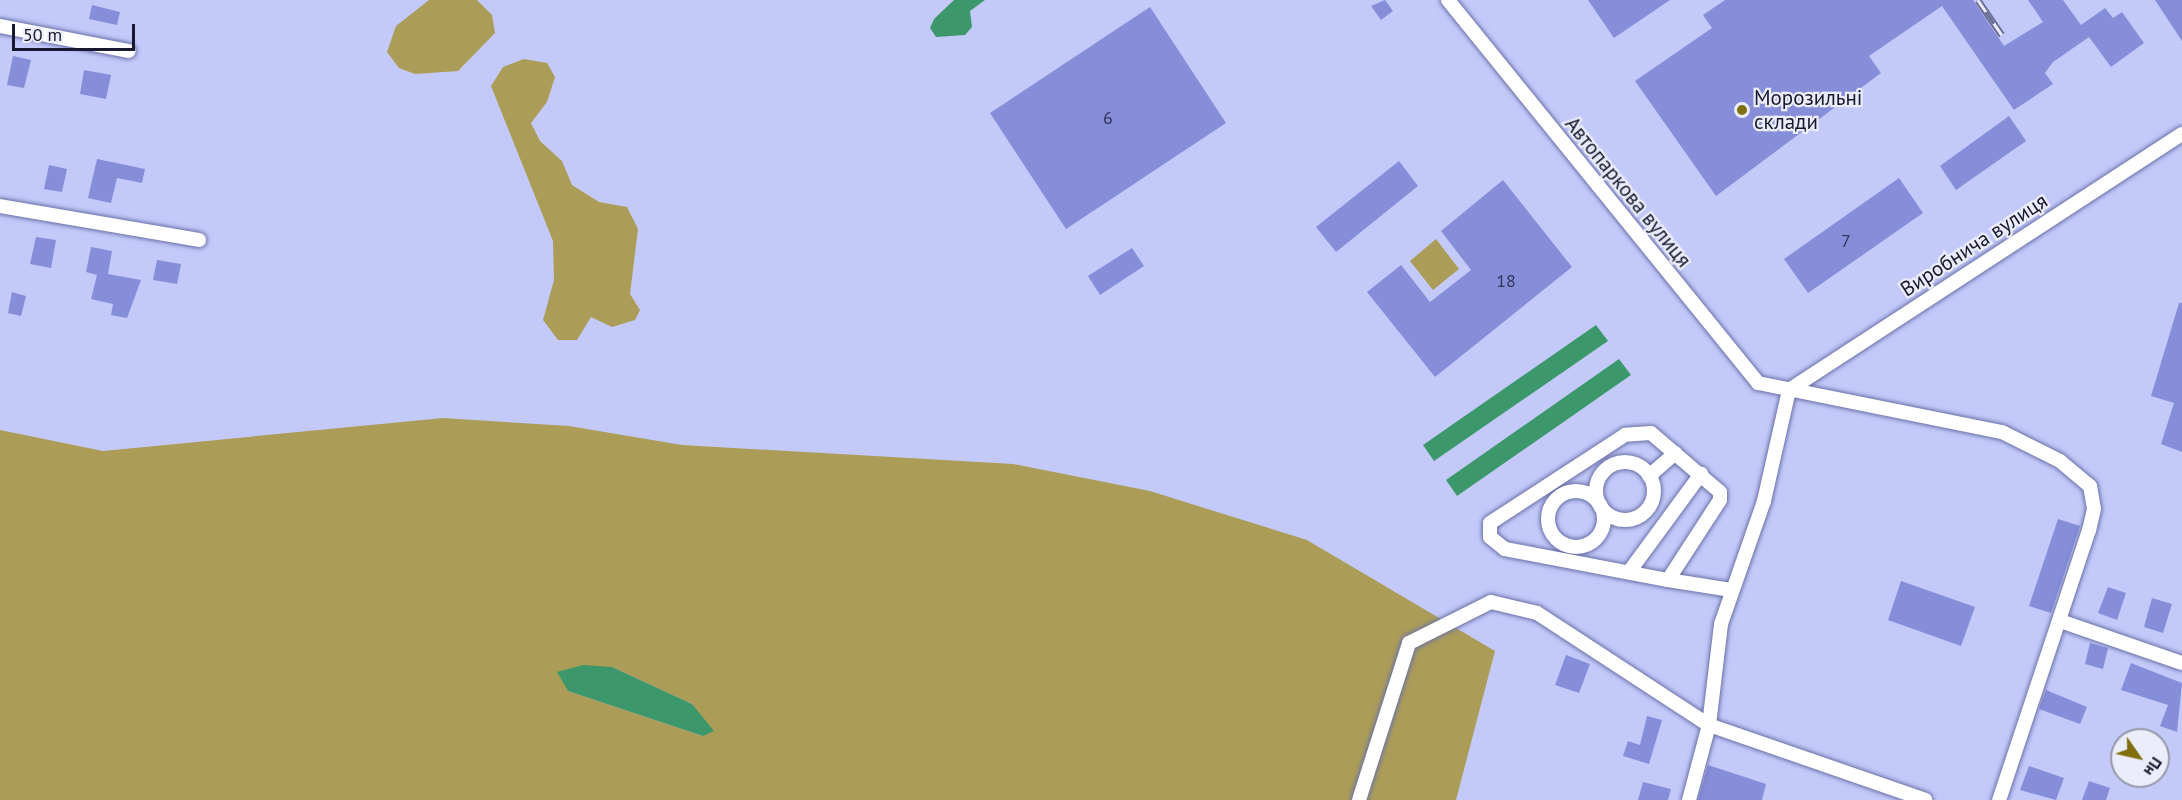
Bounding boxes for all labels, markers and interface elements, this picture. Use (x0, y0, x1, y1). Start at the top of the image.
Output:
scale bar (15, 12, 138, 50)
text: 50 m (23, 23, 62, 46)
place label: Морозильні склади (1754, 85, 1862, 135)
marker: Морозильні склади (1735, 103, 1749, 117)
house number: 6 (1103, 107, 1113, 129)
street label: Автопаркова вулиця (1560, 112, 1696, 272)
street label: Виробнича вулиця (1896, 188, 2052, 302)
house number: 7 (1841, 230, 1851, 252)
house number: 18 (1496, 270, 1516, 292)
north arrow (2110, 728, 2170, 788)
text: Пн (2140, 754, 2167, 780)

